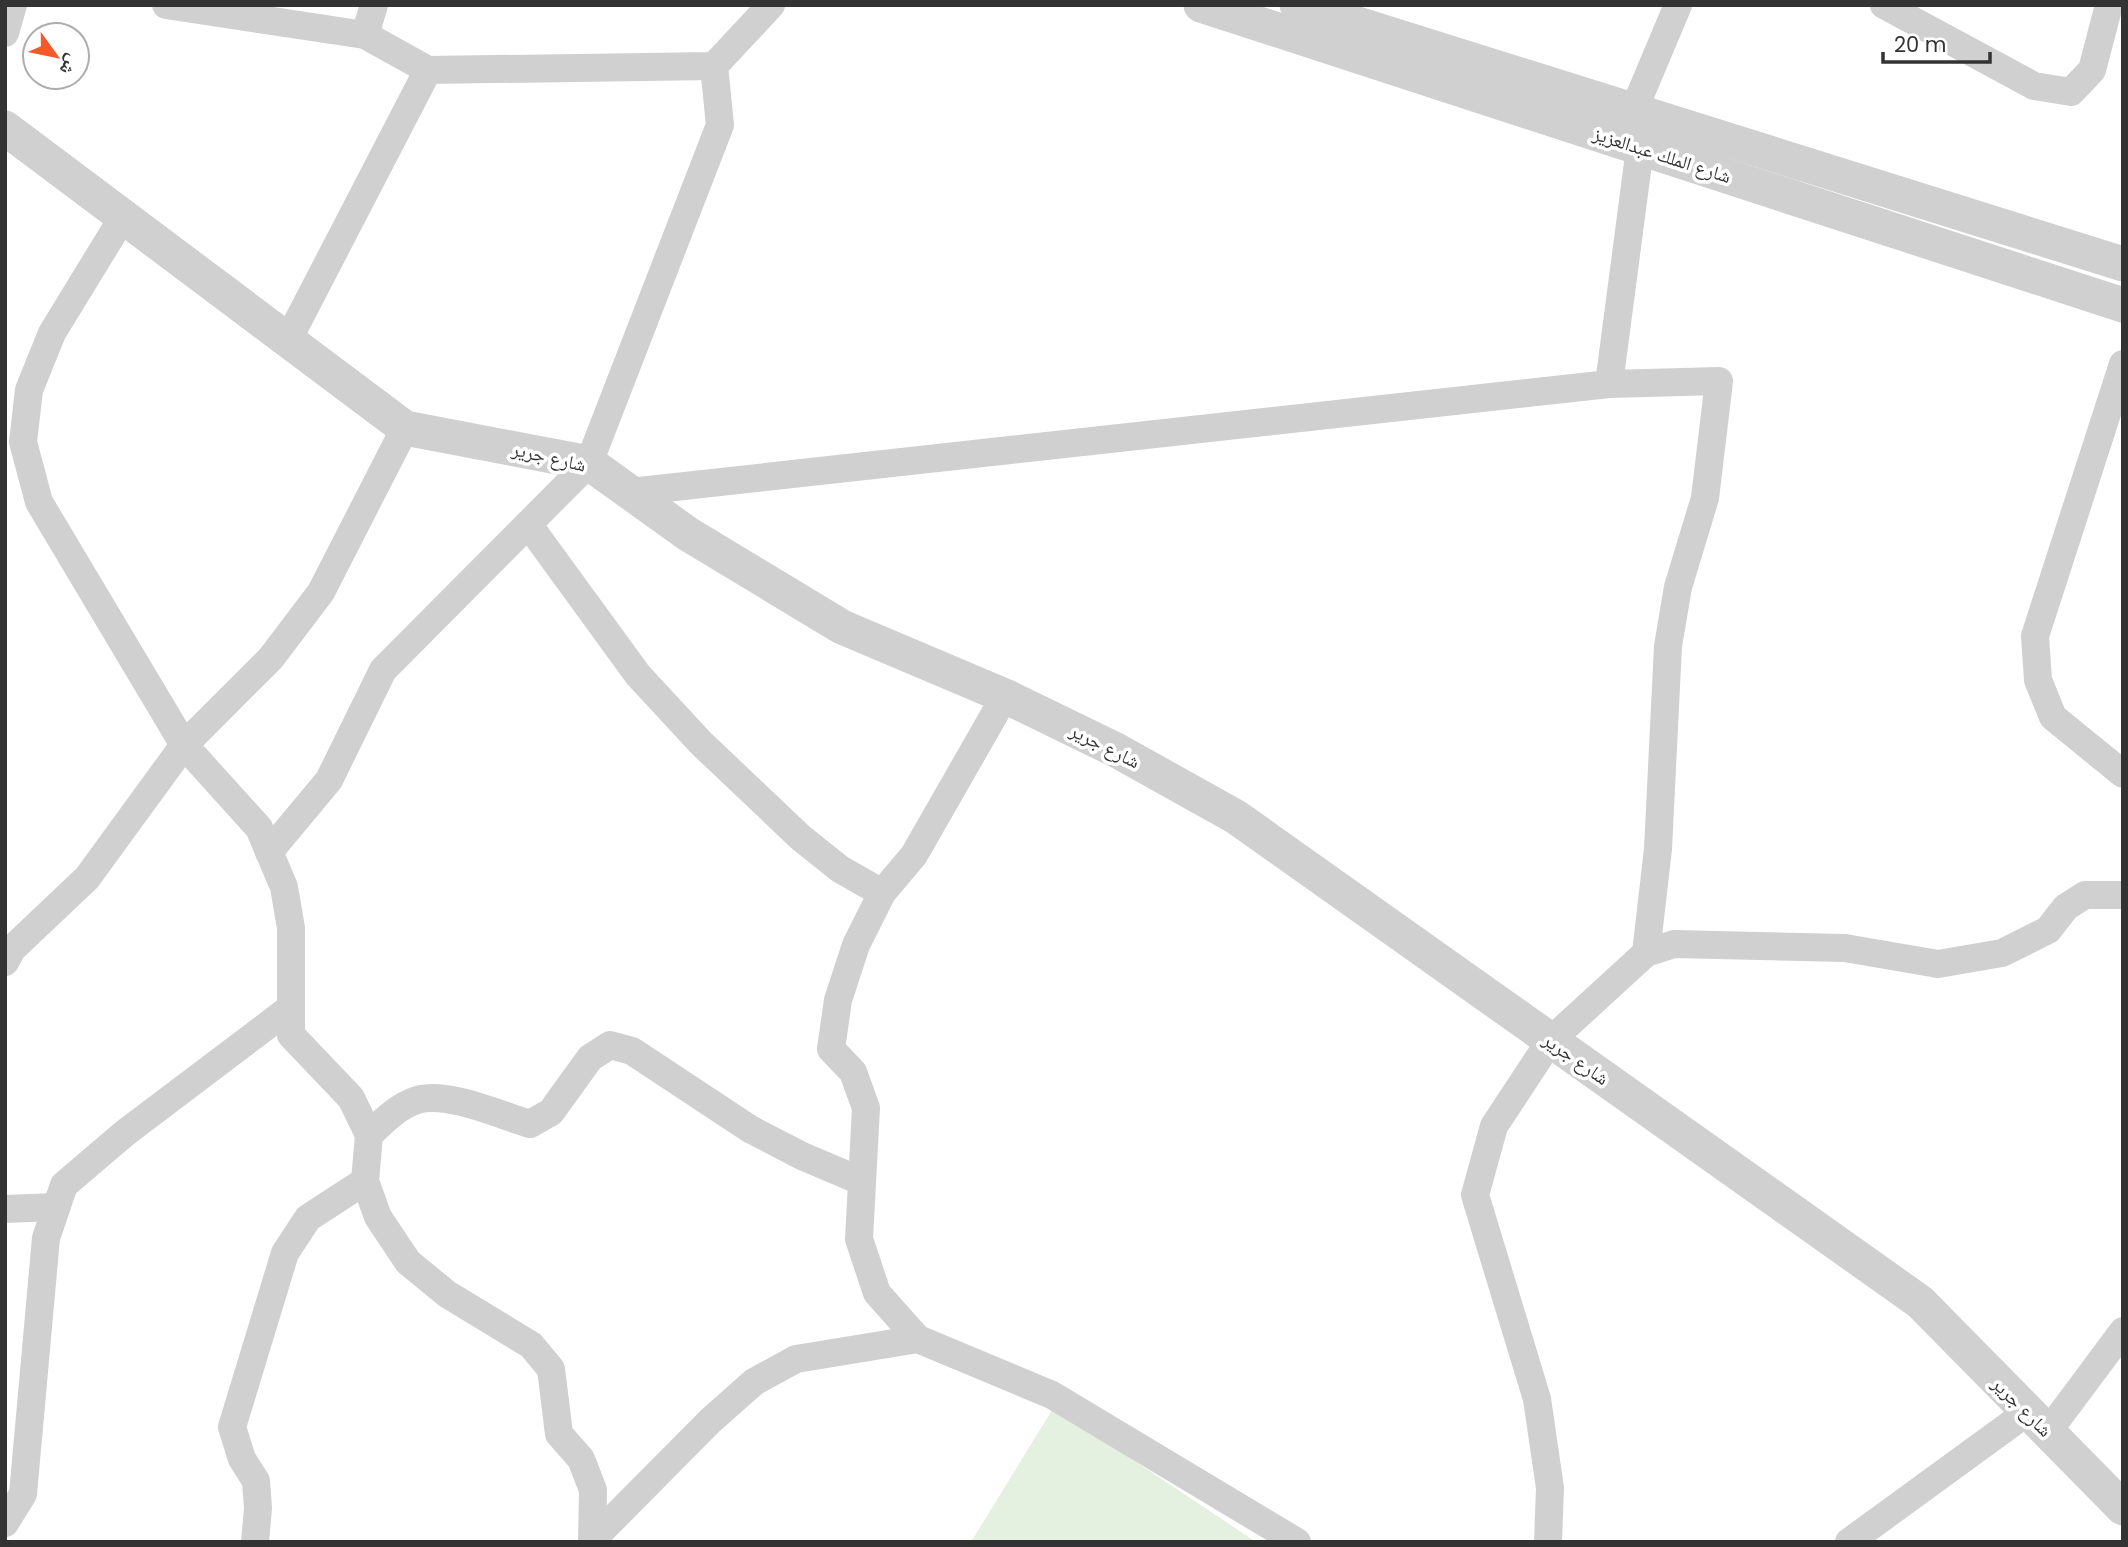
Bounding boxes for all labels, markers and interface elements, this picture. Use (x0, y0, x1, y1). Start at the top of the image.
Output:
north arrow (21, 21, 91, 91)
scale bar (1883, 21, 1990, 65)
text: 20 m (1894, 30, 1947, 59)
text: ش (53, 49, 87, 81)
street label: شارع الملك عبدالعزيز (1589, 120, 1735, 190)
street label: شارع جرير (508, 435, 589, 479)
street label: شارع جرير (1064, 716, 1145, 775)
street label: شارع جرير (1537, 1026, 1615, 1092)
street label: شارع جرير (1985, 1370, 2058, 1443)

